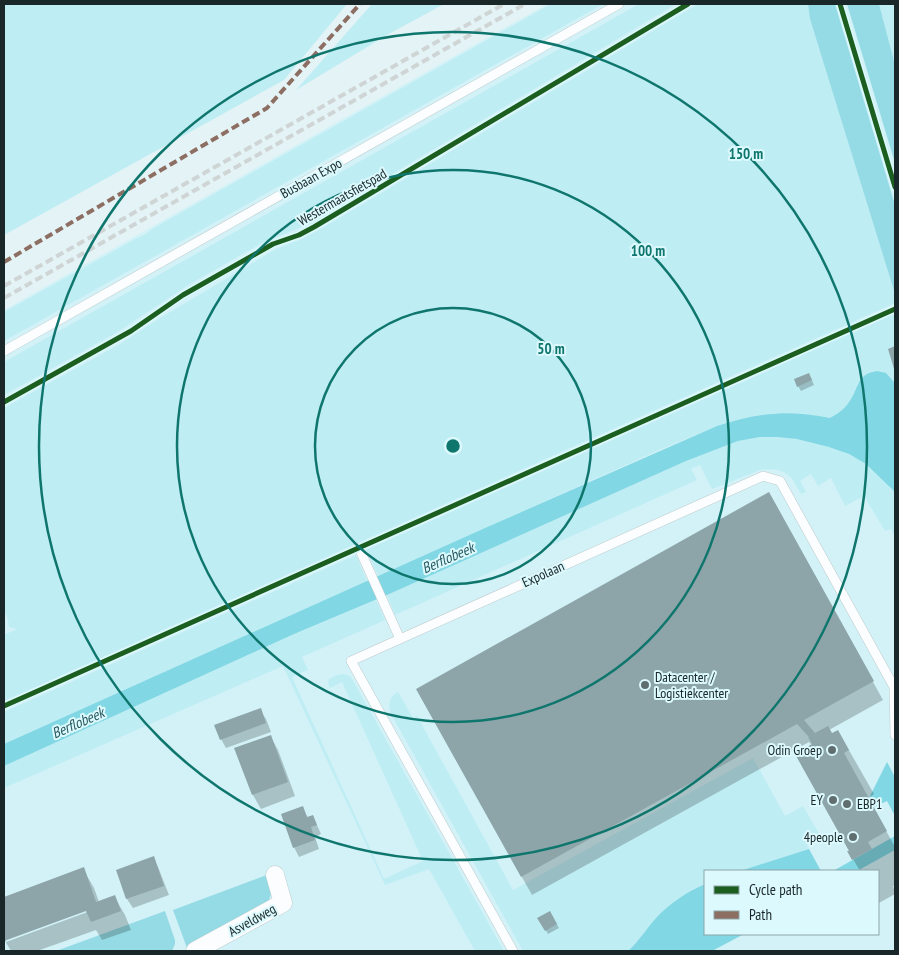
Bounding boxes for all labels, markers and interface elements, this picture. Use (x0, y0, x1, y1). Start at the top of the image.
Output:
text: 150 m (729, 144, 763, 163)
street label: Busbaan Expo (277, 154, 345, 202)
street label: Westermaatsfietspad (294, 164, 390, 230)
text: 100 m (631, 241, 665, 260)
text: 50 m (537, 339, 565, 358)
centre of rings (444, 437, 462, 455)
water label: Berflobeek (419, 537, 479, 578)
street label: Expolaan (519, 557, 567, 591)
place label: Datacenter / Logistiekcenter (655, 668, 728, 702)
marker: Datacenter / Logistiekcenter (639, 679, 651, 691)
water label: Berflobeek (49, 702, 109, 743)
place label: Odin Groep (767, 741, 822, 759)
marker: Odin Groep (826, 744, 838, 756)
place label: EY (811, 791, 824, 809)
marker: EY (827, 794, 839, 806)
place label: EBP1 (857, 795, 882, 813)
marker: EBP1 (841, 798, 853, 810)
place label: 4people (804, 828, 843, 846)
marker: 4people (847, 831, 859, 843)
legend (704, 870, 879, 935)
text: Cycle path (749, 880, 802, 899)
street label: Asveldweg (225, 900, 279, 940)
text: Path (749, 905, 772, 924)

